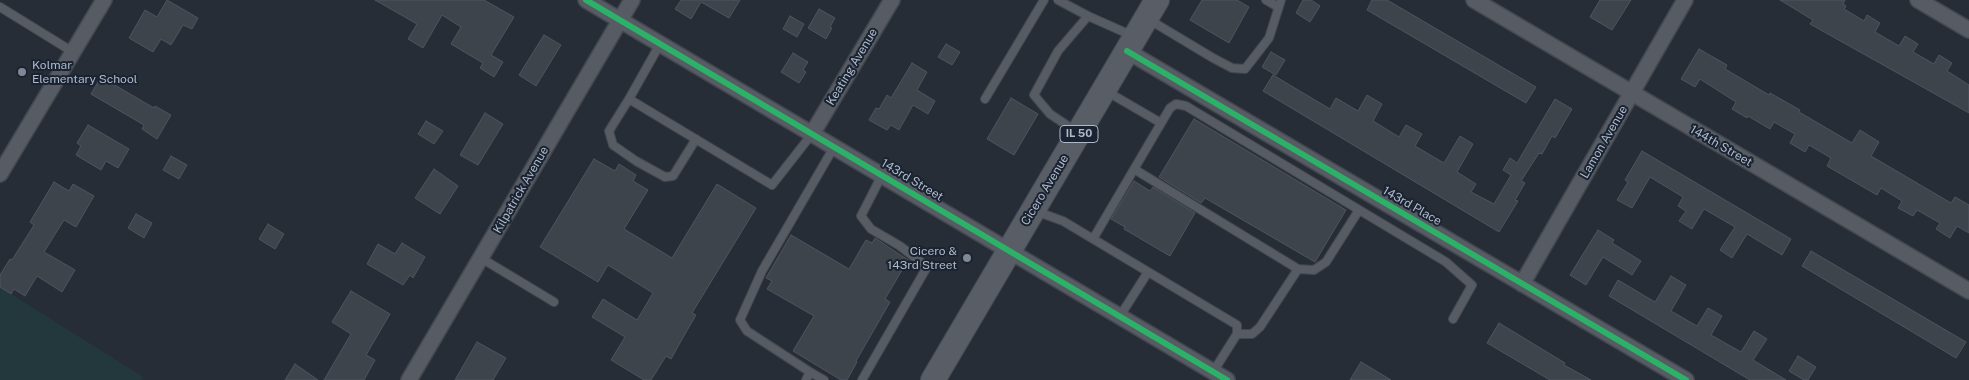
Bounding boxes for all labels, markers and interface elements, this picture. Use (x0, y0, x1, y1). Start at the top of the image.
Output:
street label: Keating Avenue (823, 26, 881, 108)
place label: Kolmar Elementary School (32, 58, 137, 86)
marker: Kolmar Elementary School (16, 66, 28, 78)
street label: Lamon Avenue (1577, 103, 1631, 181)
street label: 144th Street (1687, 122, 1755, 170)
road number: IL 50 (1060, 126, 1098, 142)
street label: Kilpatrick Avenue (490, 144, 552, 236)
street label: Cicero Avenue (1018, 152, 1072, 228)
street label: 143rd Street (878, 156, 946, 204)
street label: 143rd Place (1380, 183, 1444, 229)
place label: Cicero & 143rd Street (887, 244, 957, 272)
marker: Cicero & 143rd Street (961, 252, 973, 264)

